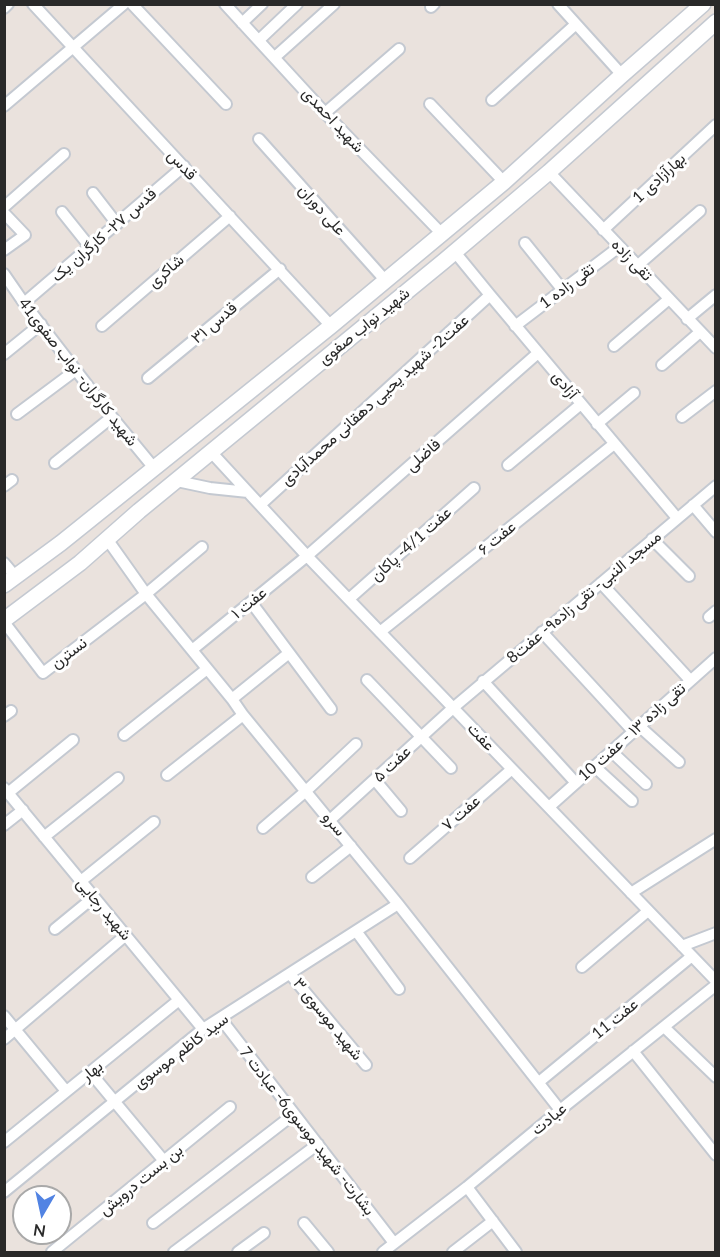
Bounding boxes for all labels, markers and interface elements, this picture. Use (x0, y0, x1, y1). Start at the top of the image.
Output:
street label: شهید احمدی (298, 83, 368, 157)
street label: قدس (163, 146, 201, 184)
street label: بهارآزادی 1 (629, 149, 689, 207)
street label: علی دوران (294, 181, 350, 239)
street label: قدس ۲۷- کارگران یک (48, 184, 160, 286)
street label: تقی زاده (607, 235, 657, 285)
street label: شاکری (144, 250, 188, 292)
street label: تقی زاده 1 (536, 259, 598, 313)
street label: شهید نواب صفوی (314, 283, 414, 369)
street label: شهید کارگران- نواب صفوی41 (14, 294, 142, 450)
street label: قدس ۳۱ (187, 298, 241, 348)
street label: عفت2- شهید یحیی دهقانی محمدآبادی (277, 310, 473, 490)
street label: آزادی (548, 367, 582, 403)
street label: فاضلی (401, 435, 445, 475)
street label: عفت 4/1- پاکان (367, 503, 455, 585)
street label: عفت ۶ (474, 517, 520, 559)
street label: مسجد النبی- تقی زاده۹- عفت8 (503, 527, 665, 667)
street label: عفت ۱ (227, 583, 271, 623)
street label: نسترن (47, 633, 91, 673)
street label: تقی زاده ۱۳ - عفت 10 (574, 679, 690, 785)
street label: عفت (463, 719, 499, 755)
street label: عفت ۵ (369, 742, 415, 786)
street label: عفت ۷ (438, 791, 484, 835)
street label: سرو (318, 808, 350, 840)
street label: شهید رجایی (72, 874, 136, 944)
street label: شهید موسوی ۳ (289, 974, 367, 1064)
street label: عفت 11 (588, 995, 642, 1043)
street label: سید کاظم موسوی (130, 1009, 232, 1093)
street label: بشارت- شهید موسوی6- عبادت 7 (235, 1043, 379, 1219)
street label: بهار (77, 1057, 107, 1085)
street label: عبادت (528, 1099, 570, 1139)
street label: بن بست درویش (95, 1140, 187, 1220)
north arrow (12, 1185, 72, 1245)
text: N (32, 1221, 47, 1242)

